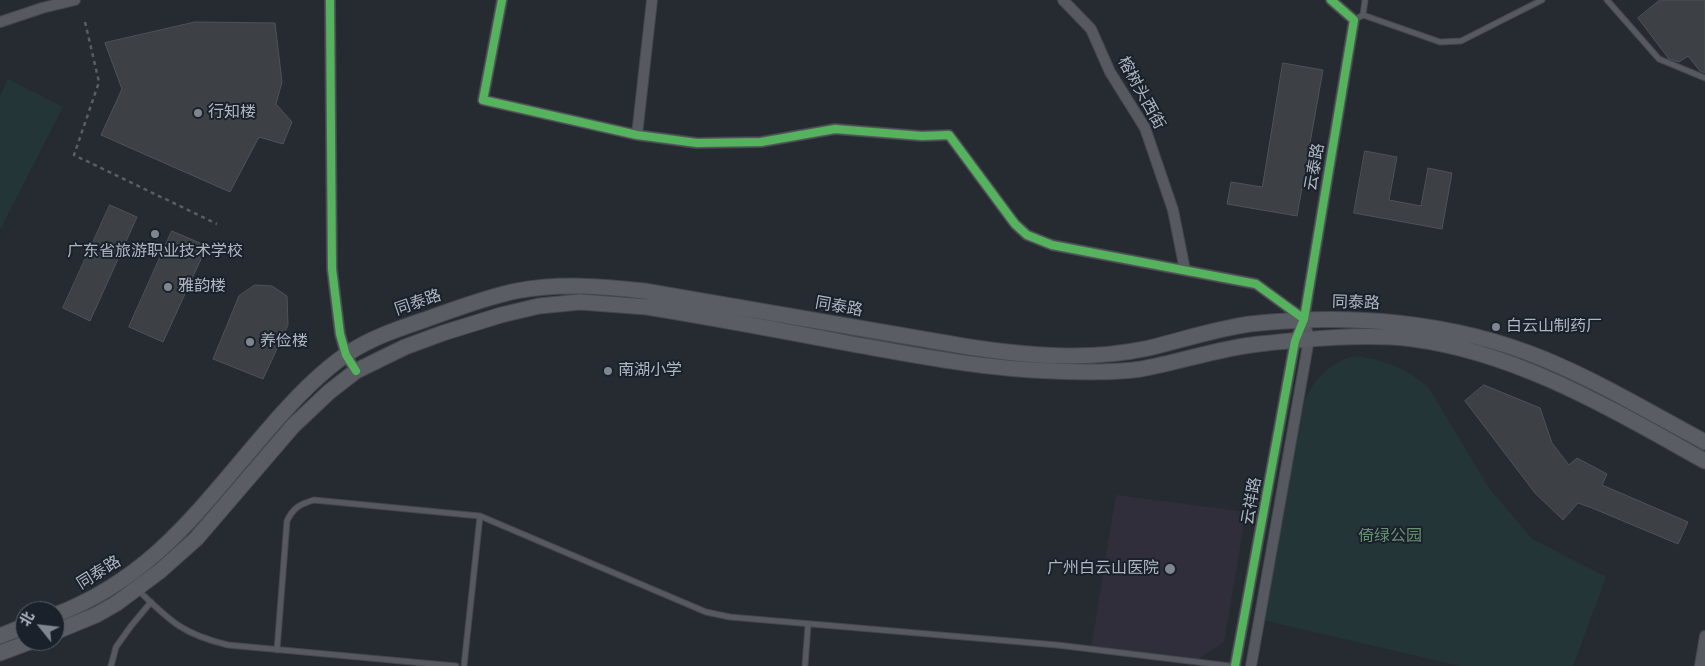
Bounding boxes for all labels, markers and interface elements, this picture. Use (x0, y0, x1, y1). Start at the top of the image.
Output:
street label: 榕树头西街 (1113, 53, 1169, 133)
place label: 行知楼 (208, 103, 256, 123)
marker: 行知楼 (192, 107, 204, 119)
street label: 云泰路 (1301, 142, 1329, 192)
marker: 广东省旅游职业技术学校 (149, 228, 161, 240)
place label: 广东省旅游职业技术学校 (67, 242, 243, 262)
place label: 雅韵楼 (178, 277, 226, 297)
marker: 雅韵楼 (162, 281, 174, 293)
street label: 同泰路 (392, 286, 444, 320)
street label: 同泰路 (814, 293, 864, 321)
street label: 同泰路 (1332, 293, 1380, 313)
place label: 白云山制药厂 (1506, 317, 1602, 337)
marker: 白云山制药厂 (1490, 321, 1502, 333)
place label: 养俭楼 (260, 332, 308, 352)
marker: 养俭楼 (244, 336, 256, 348)
place label: 南湖小学 (618, 361, 682, 381)
marker: 南湖小学 (602, 365, 614, 377)
street label: 云祥路 (1238, 476, 1266, 526)
park label: 倚绿公园 (1358, 527, 1422, 547)
street label: 同泰路 (74, 552, 124, 594)
place label: 广州白云山医院 (1047, 559, 1159, 579)
marker: 广州白云山医院 (1163, 562, 1177, 576)
north arrow (15, 601, 65, 651)
text: 北 (16, 609, 38, 629)

